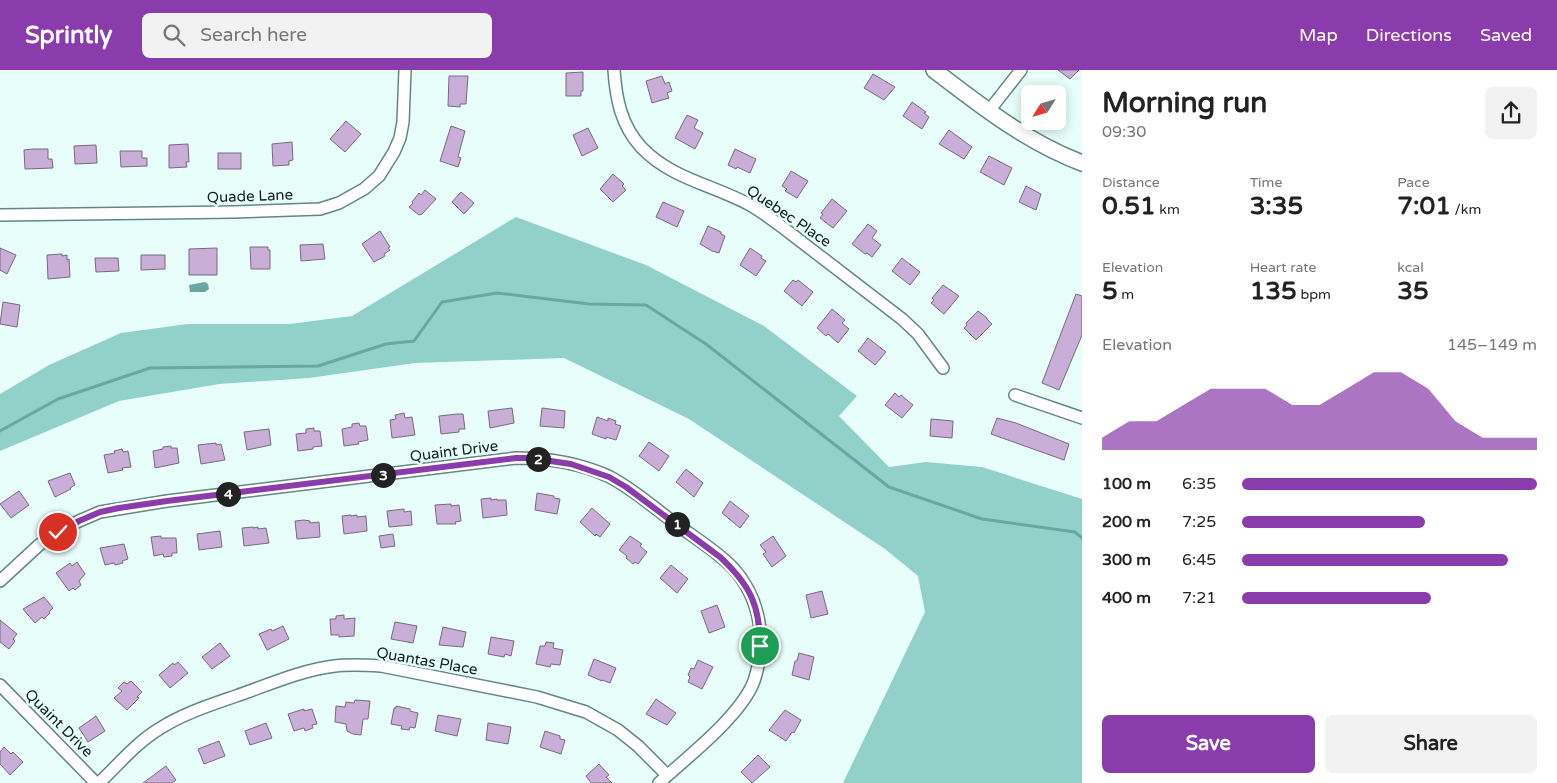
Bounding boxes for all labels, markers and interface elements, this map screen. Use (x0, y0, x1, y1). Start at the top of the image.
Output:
search box (142, 13, 492, 58)
text: Sprintly (25, 21, 112, 50)
icon: search (160, 21, 188, 49)
text: Search here (200, 24, 307, 46)
text: Map (1299, 24, 1338, 46)
text: Directions (1366, 24, 1452, 46)
text: Saved (1480, 24, 1532, 46)
north arrow (1021, 85, 1066, 130)
map controls (1021, 85, 1066, 130)
text: Morning run (1102, 86, 1267, 120)
button: share (1485, 87, 1537, 139)
text: 09:30 (1102, 122, 1146, 142)
text: Distance (1102, 174, 1160, 191)
text: Time (1250, 174, 1282, 191)
text: Pace (1397, 174, 1430, 191)
street label: Quebec Place (743, 181, 835, 251)
street label: Quade Lane (207, 186, 293, 206)
text: 0.51 (1102, 191, 1156, 221)
text: 3:35 (1250, 191, 1303, 221)
text: 7:01 (1397, 191, 1451, 221)
text: km (1156, 201, 1180, 218)
text: /km (1451, 201, 1481, 218)
text: Elevation (1102, 259, 1163, 276)
text: Heart rate (1250, 259, 1316, 276)
text: kcal (1397, 259, 1424, 276)
text: 5 (1102, 276, 1118, 306)
text: 135 (1250, 276, 1297, 306)
text: 35 (1397, 276, 1429, 306)
text: m (1118, 286, 1134, 303)
text: bpm (1297, 286, 1331, 303)
text: Elevation (1102, 335, 1172, 355)
text: 145–149 m (1447, 335, 1537, 355)
street label: Quaint Drive (409, 437, 499, 465)
pin: 2 (526, 446, 550, 472)
text: 2 (534, 451, 543, 468)
pin: 3 (370, 462, 396, 488)
text: 3 (379, 467, 388, 484)
text: 100 m (1102, 474, 1151, 494)
text: 6:35 (1182, 474, 1216, 494)
pin: 4 (216, 482, 240, 506)
text: 4 (224, 486, 233, 503)
pin (37, 511, 79, 553)
pin: 1 (664, 512, 690, 536)
text: 200 m (1102, 512, 1151, 532)
text: 7:25 (1182, 512, 1216, 532)
text: 1 (673, 516, 682, 533)
icon: check (44, 518, 72, 546)
text: 300 m (1102, 550, 1151, 570)
text: 6:45 (1182, 550, 1216, 570)
text: 400 m (1102, 588, 1151, 608)
text: 7:21 (1182, 588, 1216, 608)
pin (739, 625, 781, 667)
icon: arrive (746, 632, 774, 660)
street label: Quantas Place (375, 643, 479, 679)
street label: Quaint Drive (21, 685, 97, 761)
button: Save (1102, 715, 1315, 773)
button: Share (1325, 715, 1537, 773)

